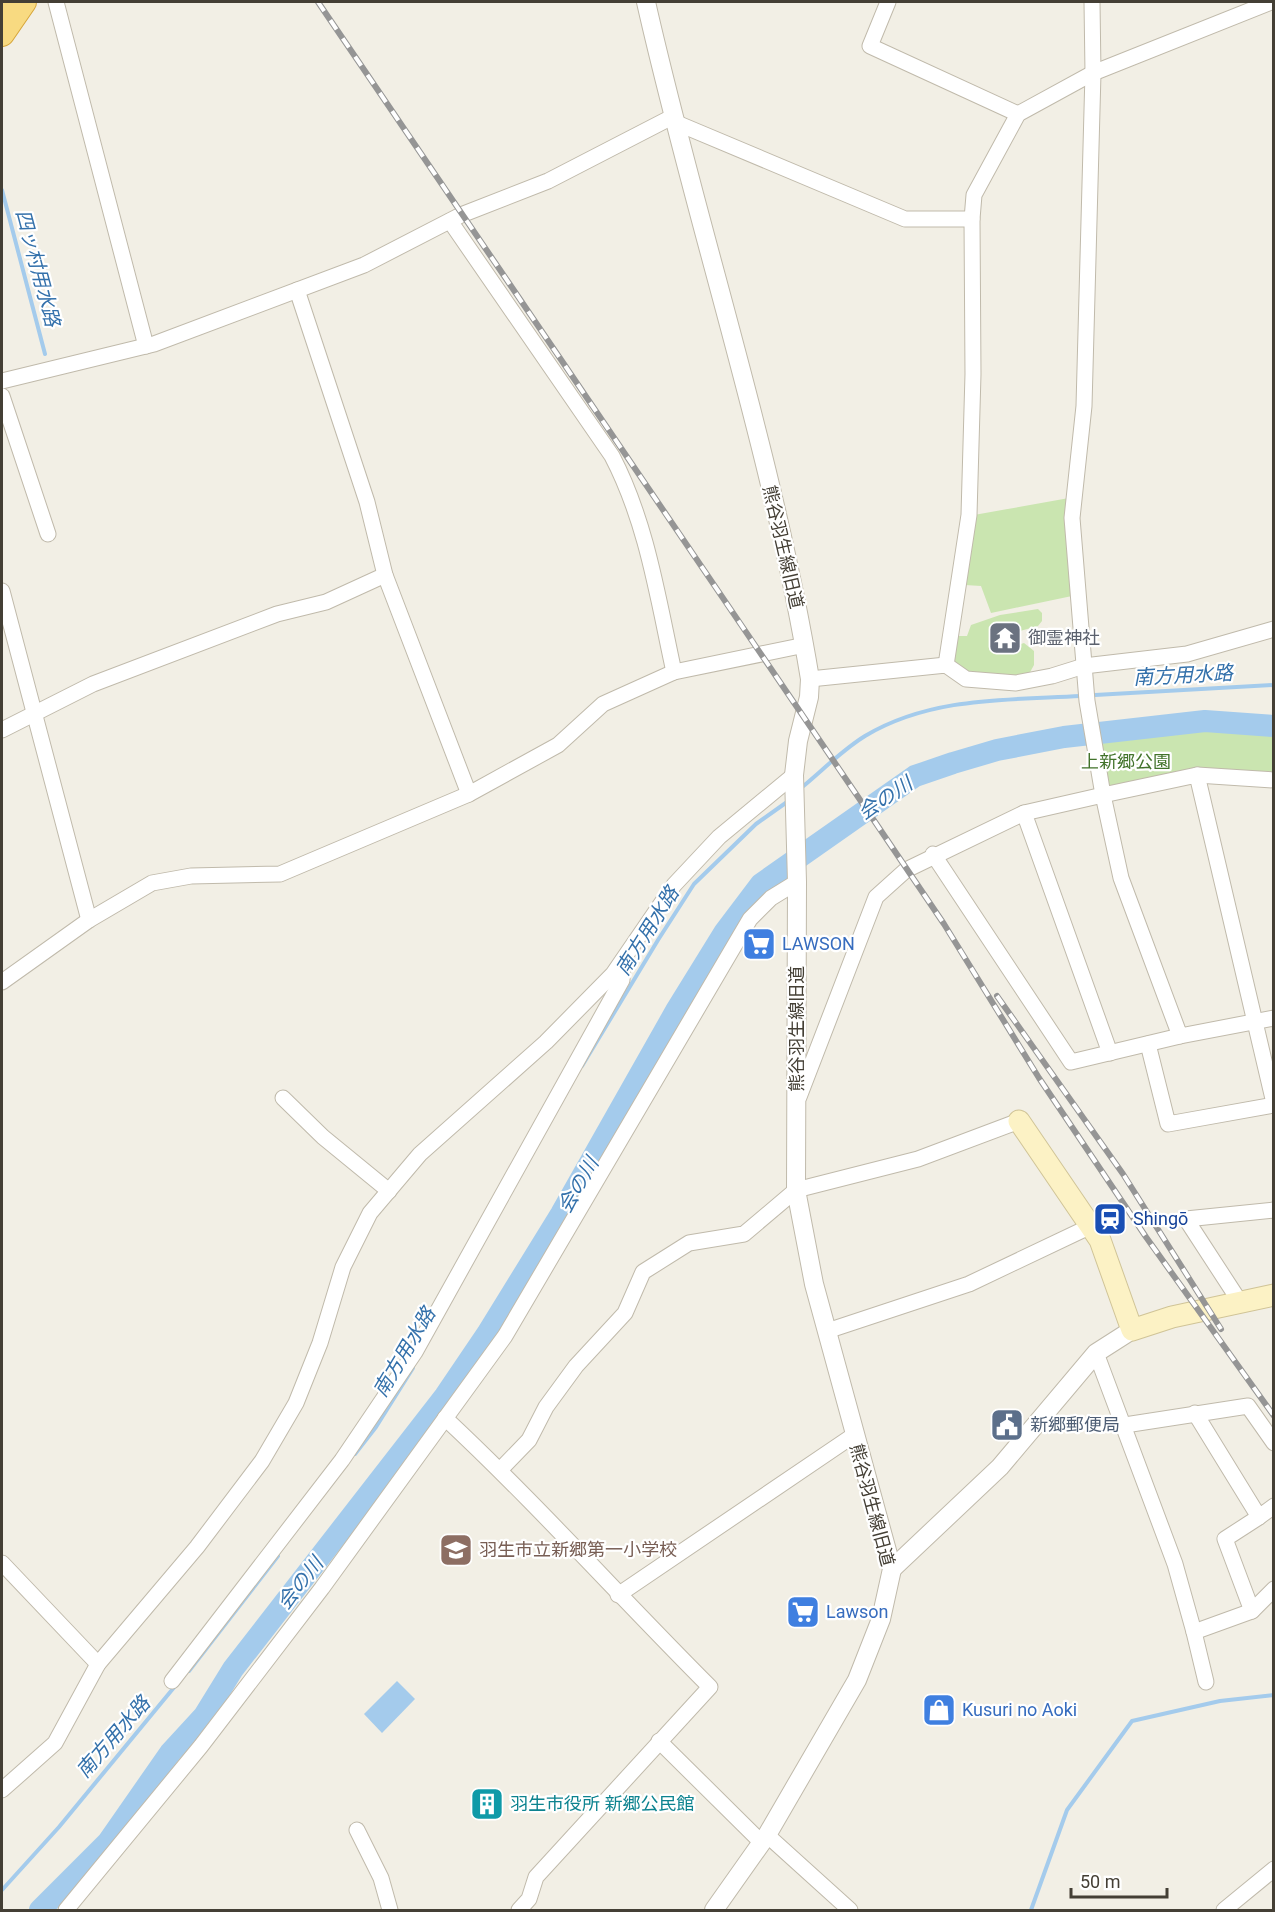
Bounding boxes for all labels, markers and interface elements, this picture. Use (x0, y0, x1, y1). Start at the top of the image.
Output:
water label: 四ッ村用水路 (11, 207, 66, 331)
street label: 熊谷羽生線旧道 (759, 483, 808, 611)
temple icon: 御霊神社 (987, 620, 1023, 656)
place label: 御霊神社 (1028, 627, 1100, 648)
water label: 南方用水路 (1132, 660, 1236, 690)
park label: 上新郷公園 (1081, 751, 1171, 772)
water label: 会の川 (853, 770, 918, 825)
water label: 南方用水路 (610, 881, 685, 980)
supermarket icon: LAWSON (741, 926, 777, 962)
place label: LAWSON (782, 933, 855, 954)
street label: 熊谷羽生線旧道 (786, 966, 807, 1092)
water label: 会の川 (553, 1151, 604, 1217)
station icon: Shingō (1092, 1201, 1128, 1237)
place label: Shingō (1133, 1208, 1188, 1229)
water label: 南方用水路 (368, 1301, 441, 1401)
public building icon: 新郷郵便局 (989, 1407, 1025, 1443)
place label: 新郷郵便局 (1030, 1414, 1120, 1435)
street label: 熊谷羽生線旧道 (846, 1441, 899, 1568)
school or university icon: 羽生市立新郷第一小学校 (438, 1532, 474, 1568)
place label: 羽生市立新郷第一小学校 (479, 1539, 677, 1560)
water label: 会の川 (272, 1550, 329, 1614)
supermarket icon: Lawson (785, 1594, 821, 1630)
place label: Lawson (826, 1601, 889, 1622)
water label: 南方用水路 (71, 1690, 156, 1783)
shop icon: Kusuri no Aoki (921, 1692, 957, 1728)
place label: Kusuri no Aoki (962, 1699, 1077, 1720)
building icon: 羽生市役所 新郷公民館 (469, 1786, 505, 1822)
place label: 羽生市役所 新郷公民館 (510, 1793, 694, 1814)
scale bar (1071, 1861, 1167, 1899)
text: 50 m (1080, 1871, 1120, 1892)

